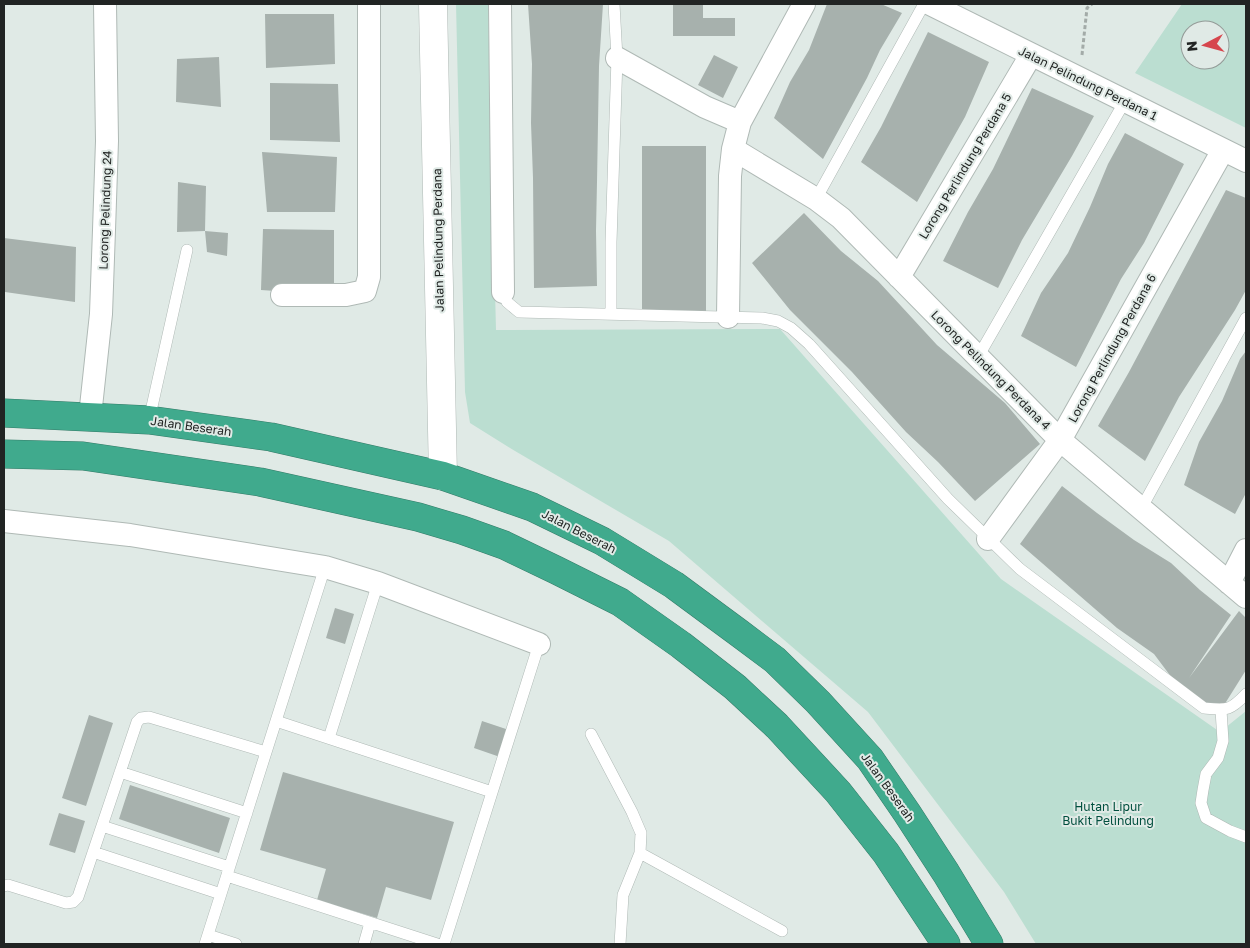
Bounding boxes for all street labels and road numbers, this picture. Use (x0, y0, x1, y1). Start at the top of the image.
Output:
street label: Jalan Pelindung Perdana 1 (1016, 43, 1160, 123)
street label: Lorong Perlindung Perdana 5 (916, 90, 1015, 242)
street label: Lorong Pelindung 24 (95, 150, 115, 270)
street label: Jalan Pelindung Perdana (429, 168, 447, 312)
street label: Lorong Perlindung Perdana 6 (1065, 271, 1159, 425)
street label: Lorong Pelindung Perdana 4 (928, 307, 1054, 433)
street label: Jalan Beserah (150, 413, 232, 439)
street label: Jalan Beserah (539, 506, 619, 556)
street label: Jalan Beserah (858, 750, 918, 824)

